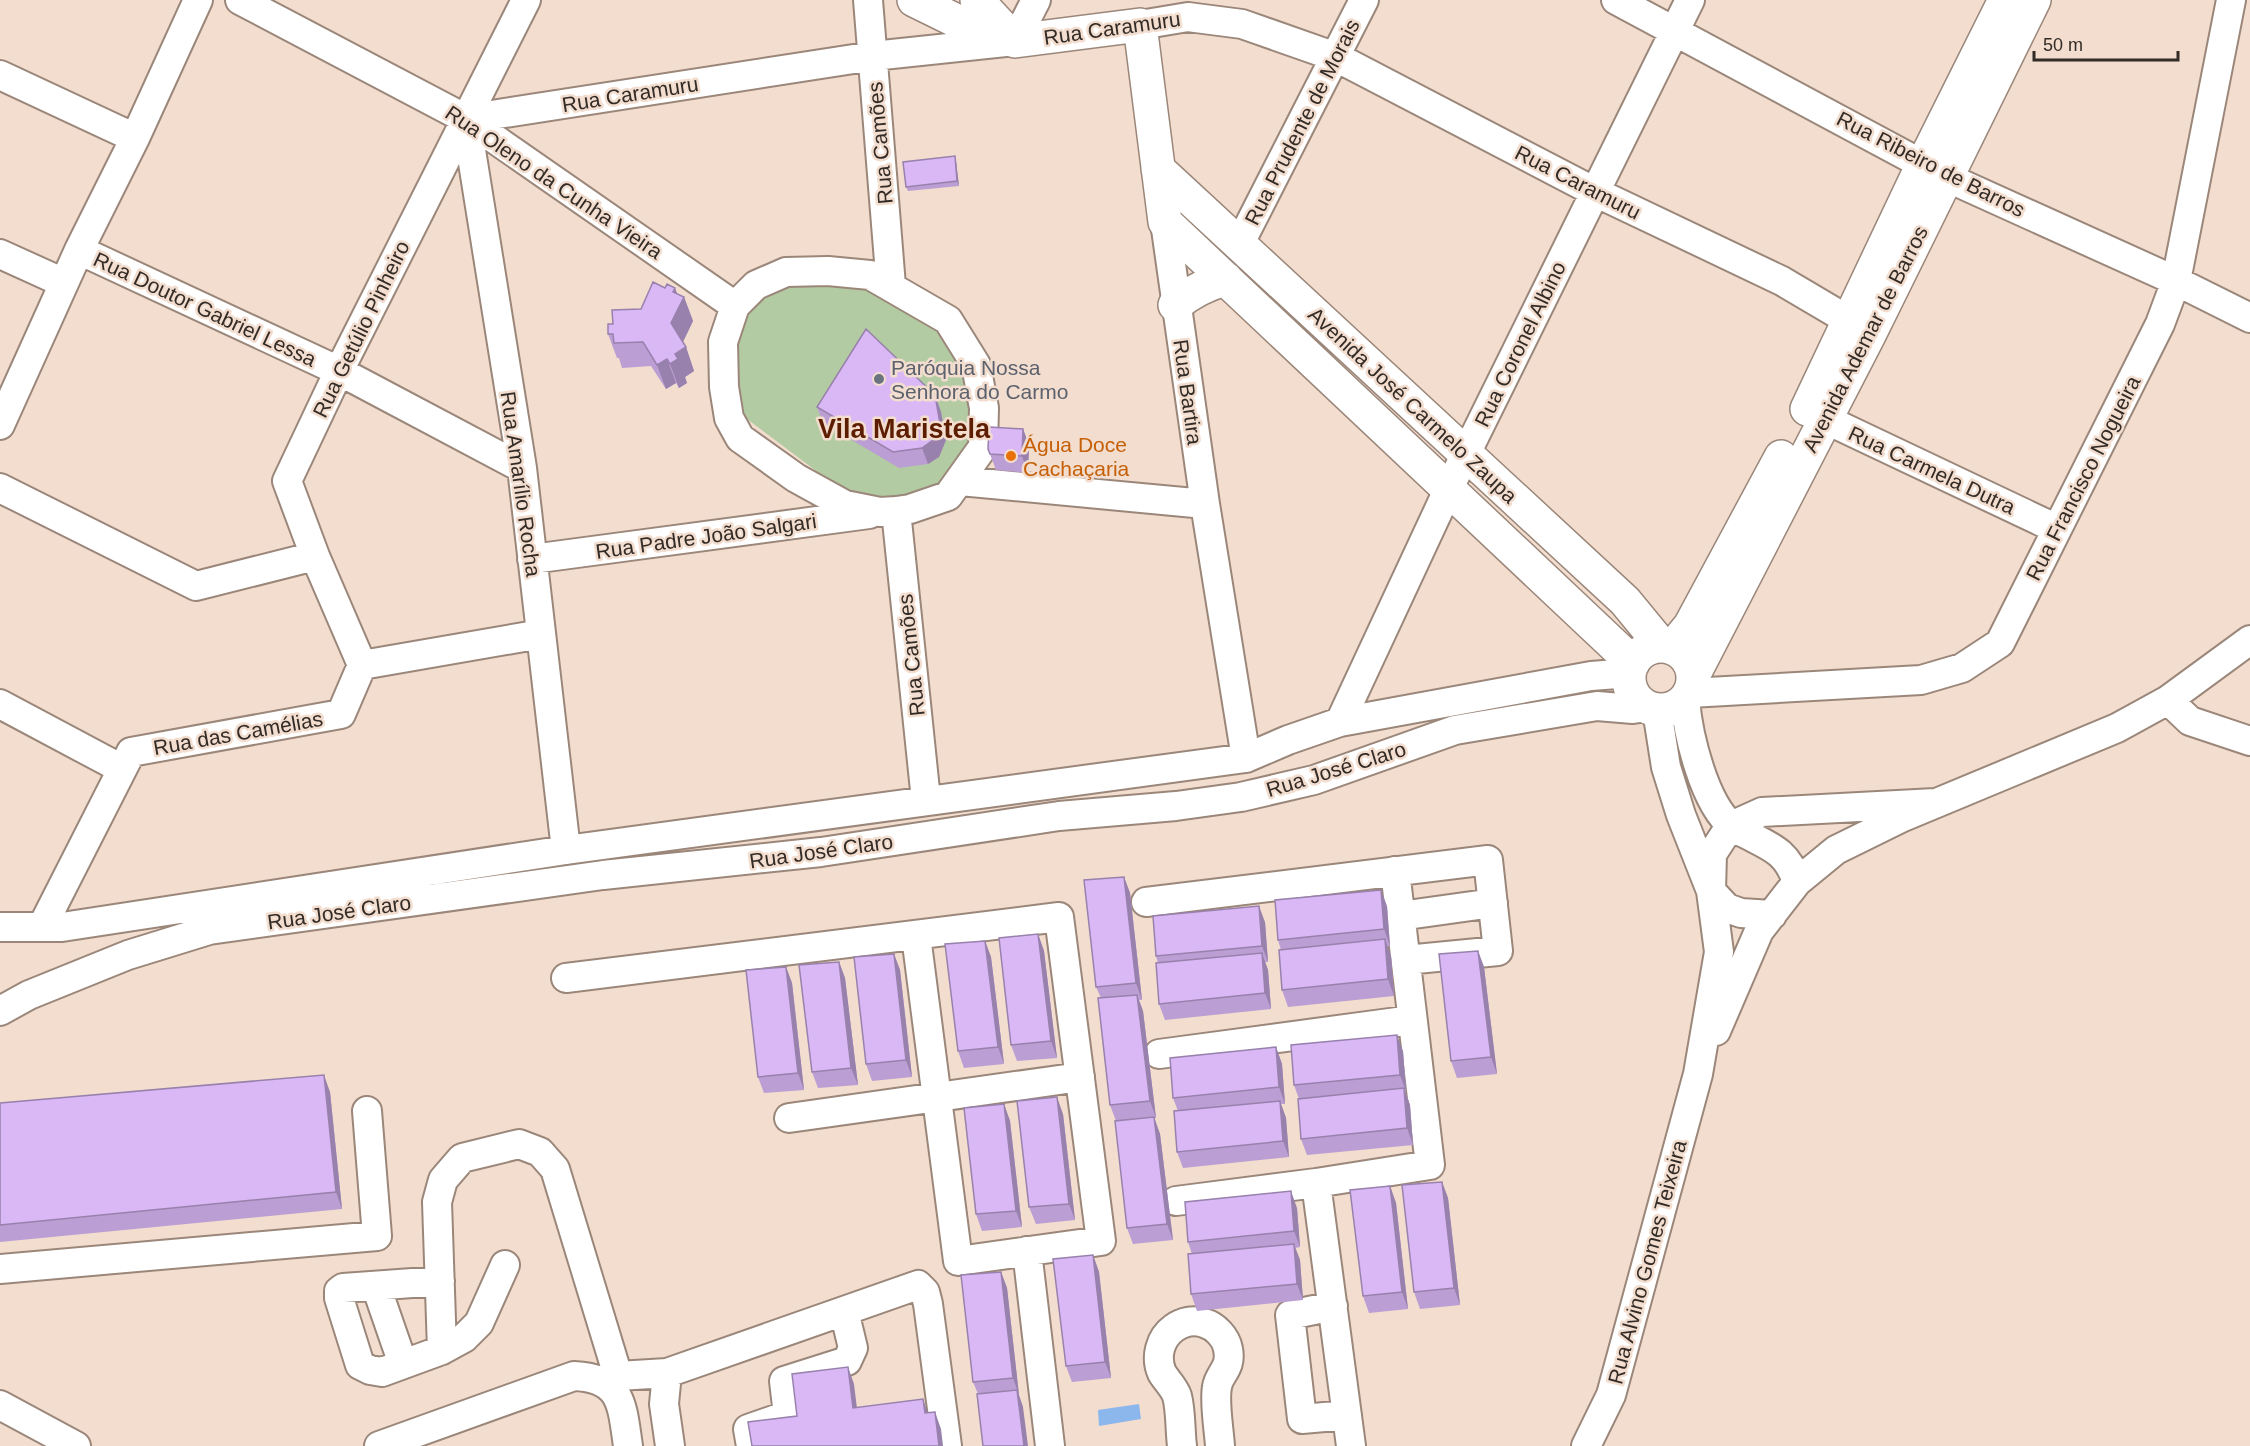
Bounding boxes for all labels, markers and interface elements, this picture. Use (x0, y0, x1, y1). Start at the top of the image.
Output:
street label: Rua Caramuru (1042, 7, 1182, 49)
street label: Rua Prudente de Morais (1240, 15, 1364, 229)
scale bar (2034, 24, 2178, 62)
text: 50 m (2043, 35, 2083, 55)
street label: Rua Caramuru (560, 72, 700, 116)
street label: Rua Camões (863, 81, 897, 205)
street label: Rua Oleno da Cunha Vieira (441, 101, 667, 263)
street label: Rua Ribeiro de Barros (1833, 107, 2029, 221)
street label: Rua Caramuru (1511, 140, 1645, 224)
street label: Avenida Ademar de Barros (1798, 222, 1932, 456)
street label: Rua Getúlio Pinheiro (308, 237, 414, 421)
street label: Rua Doutor Gabriel Lessa (90, 247, 320, 371)
street label: Rua Coronel Albino (1470, 258, 1570, 430)
street label: Avenida José Carmelo Zaupa (1304, 302, 1522, 508)
street label: Rua Bartira (1169, 338, 1207, 447)
place label: Paróquia Nossa Senhora do Carmo (891, 356, 1068, 403)
marker: Paróquia Nossa Senhora do Carmo (872, 372, 886, 386)
street label: Rua Francisco Nogueira (2021, 372, 2145, 584)
street label: Rua Amarílio Rocha (497, 390, 545, 578)
district label: Vila Maristela (818, 414, 991, 444)
street label: Rua Carmela Dutra (1845, 421, 2019, 519)
place label: Água Doce Cachaçaria (1023, 433, 1130, 480)
marker: Água Doce Cachaçaria (1004, 449, 1018, 463)
street label: Rua Padre João Salgari (594, 509, 818, 563)
street label: Rua Camões (893, 593, 929, 717)
street label: Rua das Camélias (152, 707, 324, 759)
street label: Rua José Claro (1263, 737, 1409, 801)
street label: Rua José Claro (748, 830, 894, 872)
street label: Rua José Claro (266, 891, 412, 933)
street label: Rua Alvino Gomes Teixeira (1603, 1137, 1691, 1387)

